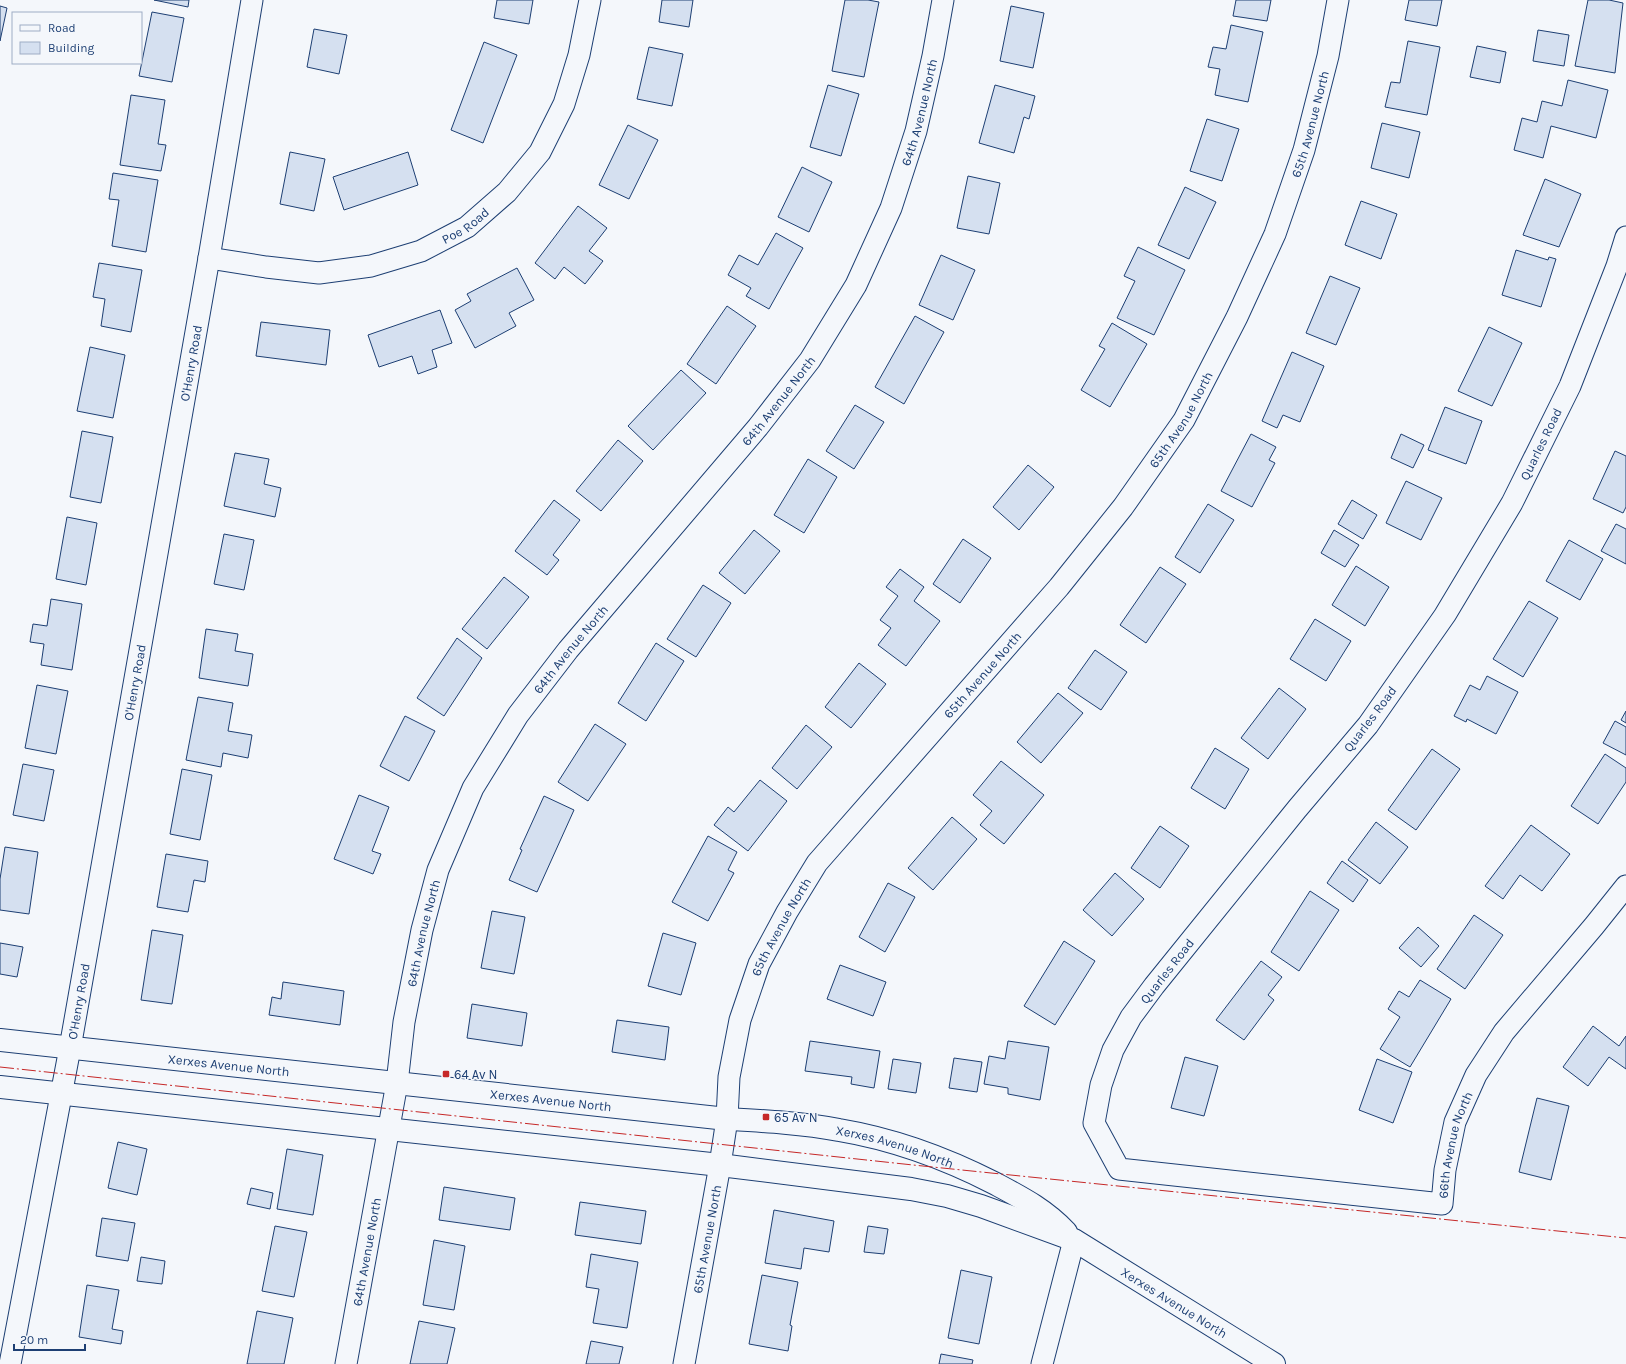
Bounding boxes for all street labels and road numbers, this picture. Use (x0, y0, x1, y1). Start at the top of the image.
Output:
street label: 64th Avenue North (898, 57, 940, 168)
street label: 65th Avenue North (1288, 69, 1331, 179)
street label: Poe Road (439, 204, 492, 246)
street label: O'Henry Road (176, 324, 205, 402)
street label: 64th Avenue North (738, 353, 818, 448)
street label: 65th Avenue North (1146, 369, 1215, 470)
street label: Quarles Road (1517, 405, 1565, 483)
street label: 64th Avenue North (530, 602, 611, 696)
street label: 65th Avenue North (940, 628, 1024, 721)
street label: O'Henry Road (120, 643, 148, 722)
street label: Quarles Road (1340, 683, 1400, 755)
street label: 65th Avenue North (748, 875, 814, 978)
street label: 64th Avenue North (404, 878, 443, 988)
street label: Quarles Road (1137, 936, 1197, 1006)
street label: O'Henry Road (64, 962, 92, 1041)
street label: Xerxes Avenue North (167, 1051, 290, 1079)
street label: Xerxes Avenue North (489, 1086, 612, 1114)
street label: 66th Avenue North (1435, 1089, 1475, 1199)
street label: Xerxes Avenue North (835, 1122, 956, 1171)
street label: 65th Avenue North (689, 1184, 724, 1295)
street label: 64th Avenue North (349, 1196, 384, 1307)
street label: Xerxes Avenue North (1118, 1264, 1230, 1341)

